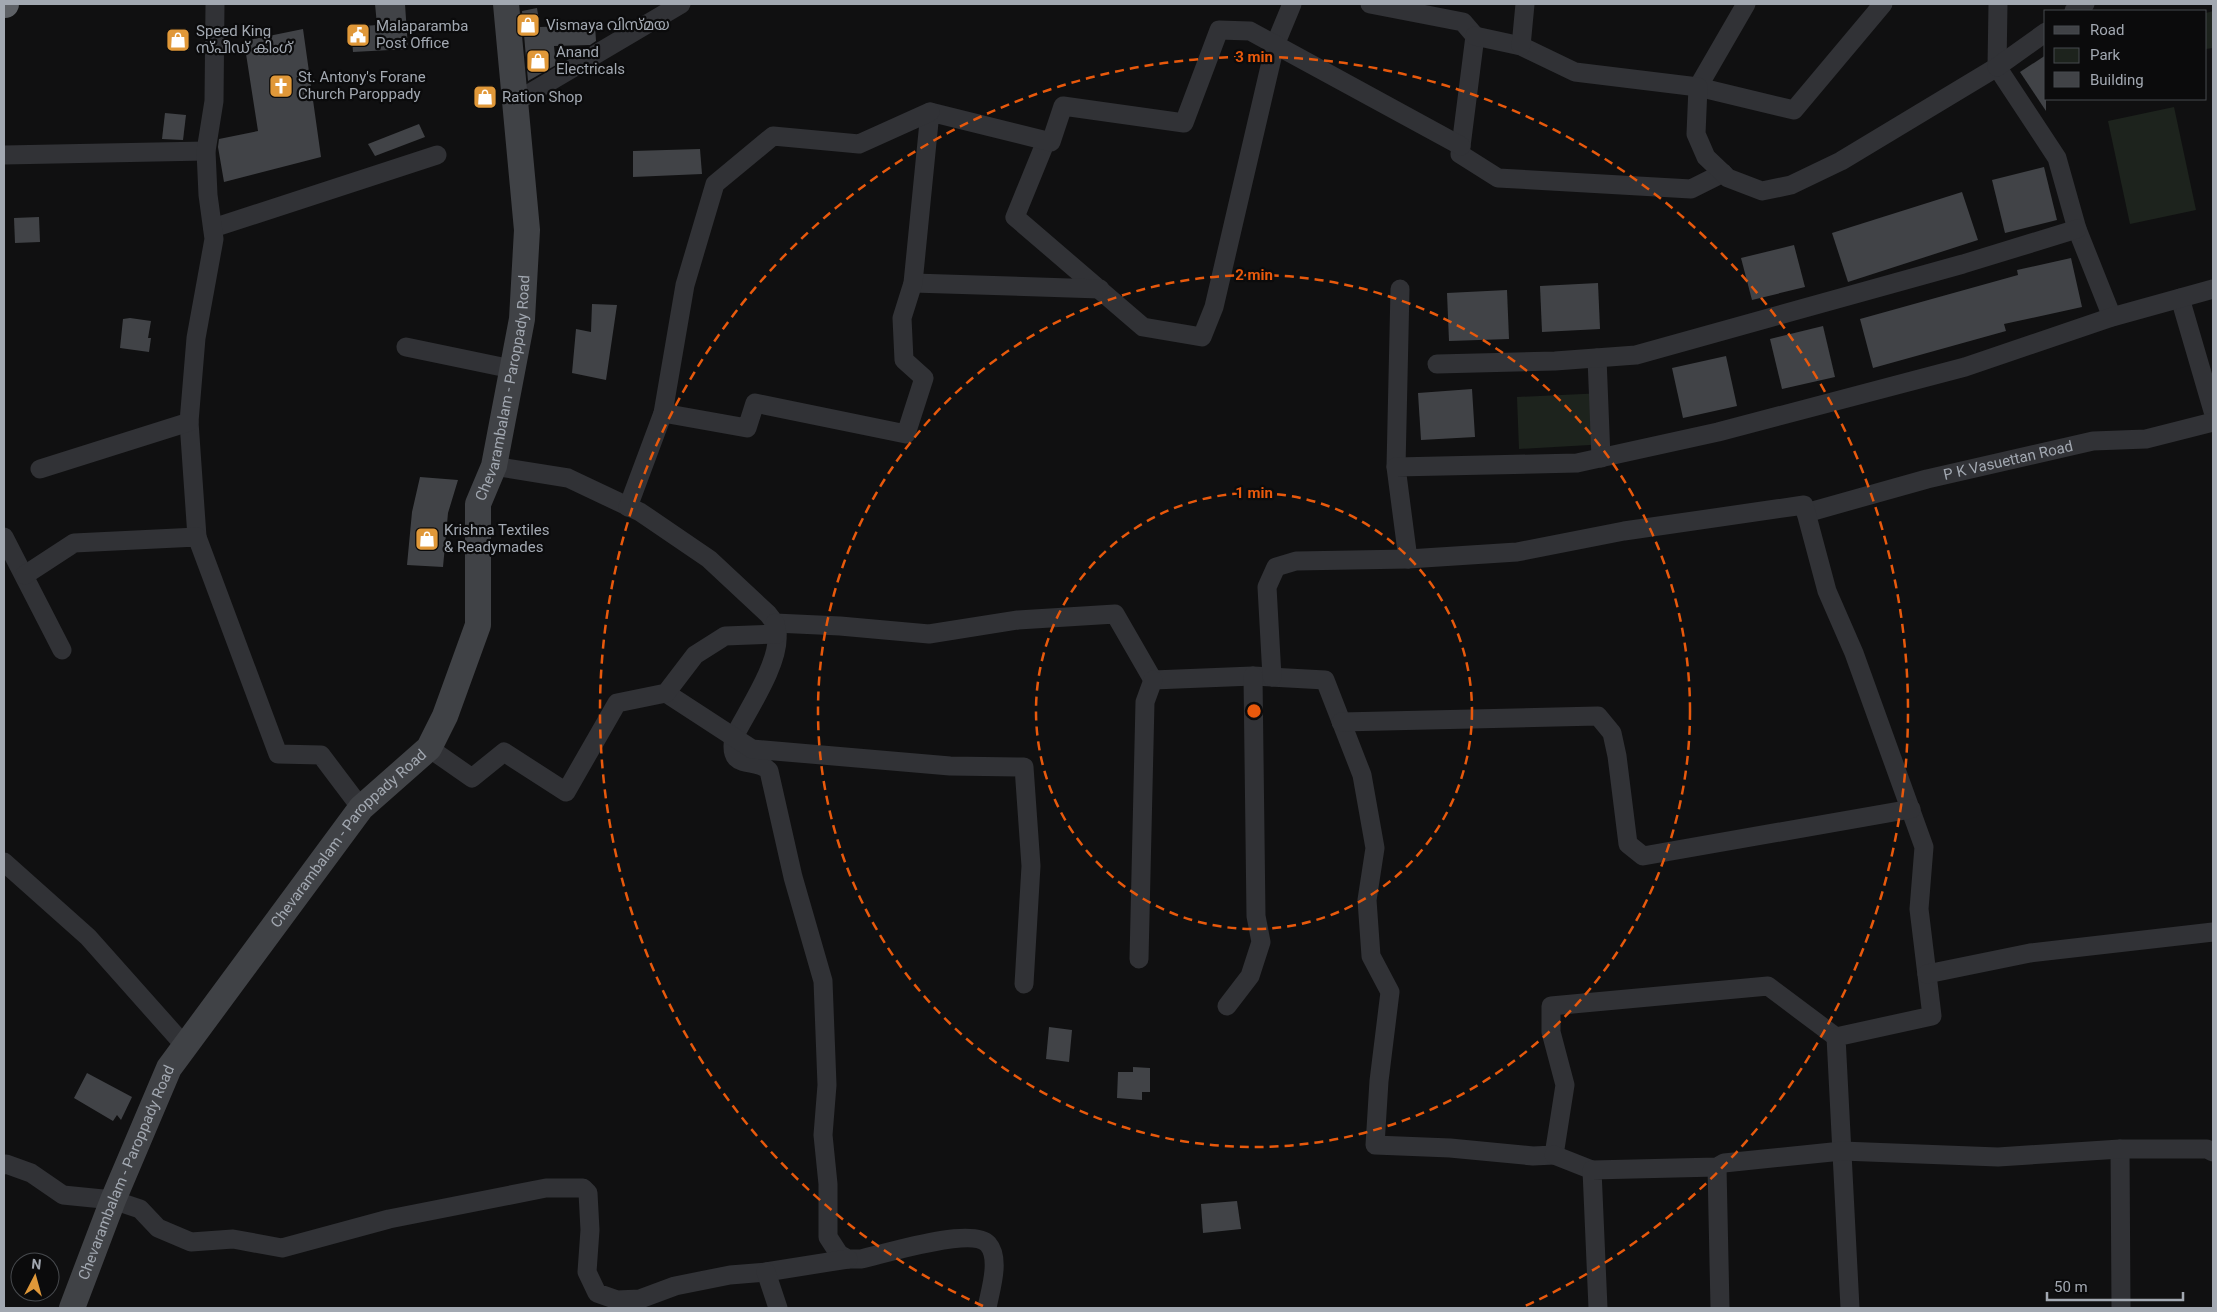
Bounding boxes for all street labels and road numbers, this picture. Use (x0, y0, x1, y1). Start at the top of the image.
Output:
street label: Chevarambalam - Paroppady Road (471, 275, 533, 503)
street label: P K Vasuettan Road (1942, 437, 2075, 484)
street label: Chevarambalam - Paroppady Road (267, 746, 430, 931)
street label: Chevarambalam - Paroppady Road (75, 1062, 178, 1282)

